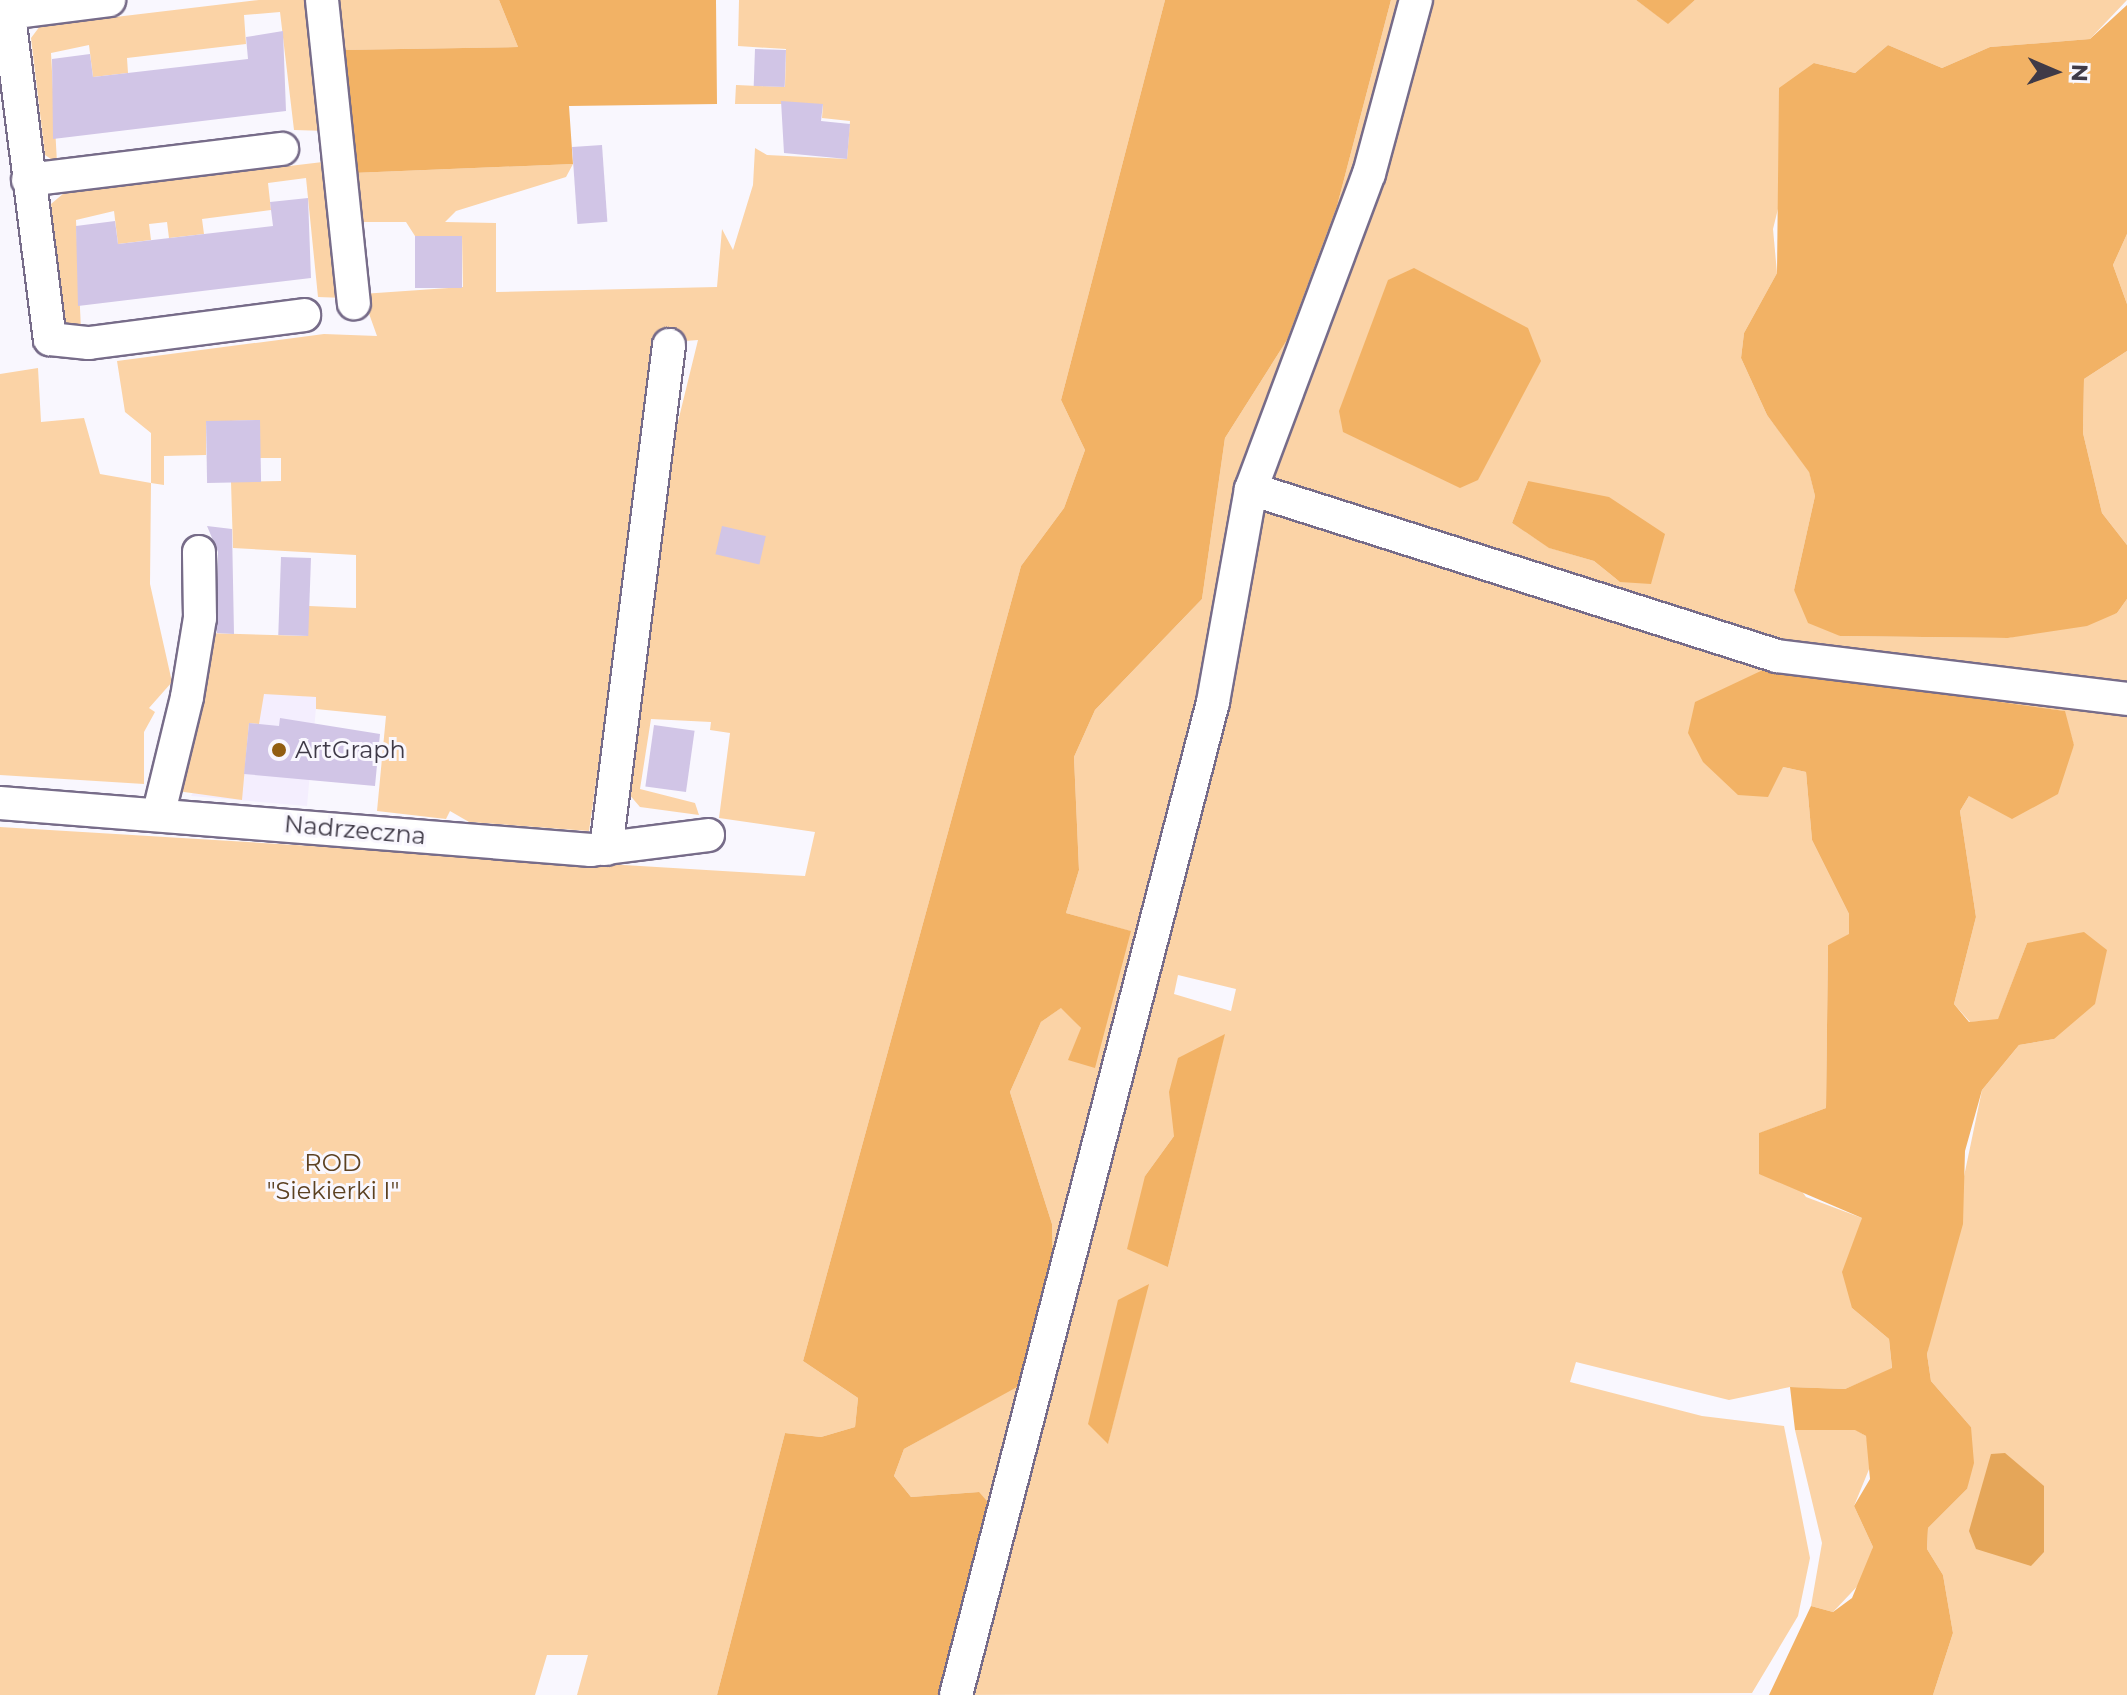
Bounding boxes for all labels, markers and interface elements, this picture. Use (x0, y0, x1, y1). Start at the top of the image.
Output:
north arrow (2015, 32, 2095, 112)
text: N (2066, 63, 2093, 82)
place label: ArtGraph (295, 736, 406, 764)
marker: ArtGraph (270, 741, 288, 759)
street label: Nadrzeczna (283, 809, 427, 851)
park label: ROD "Siekierki I" (267, 1149, 399, 1205)

